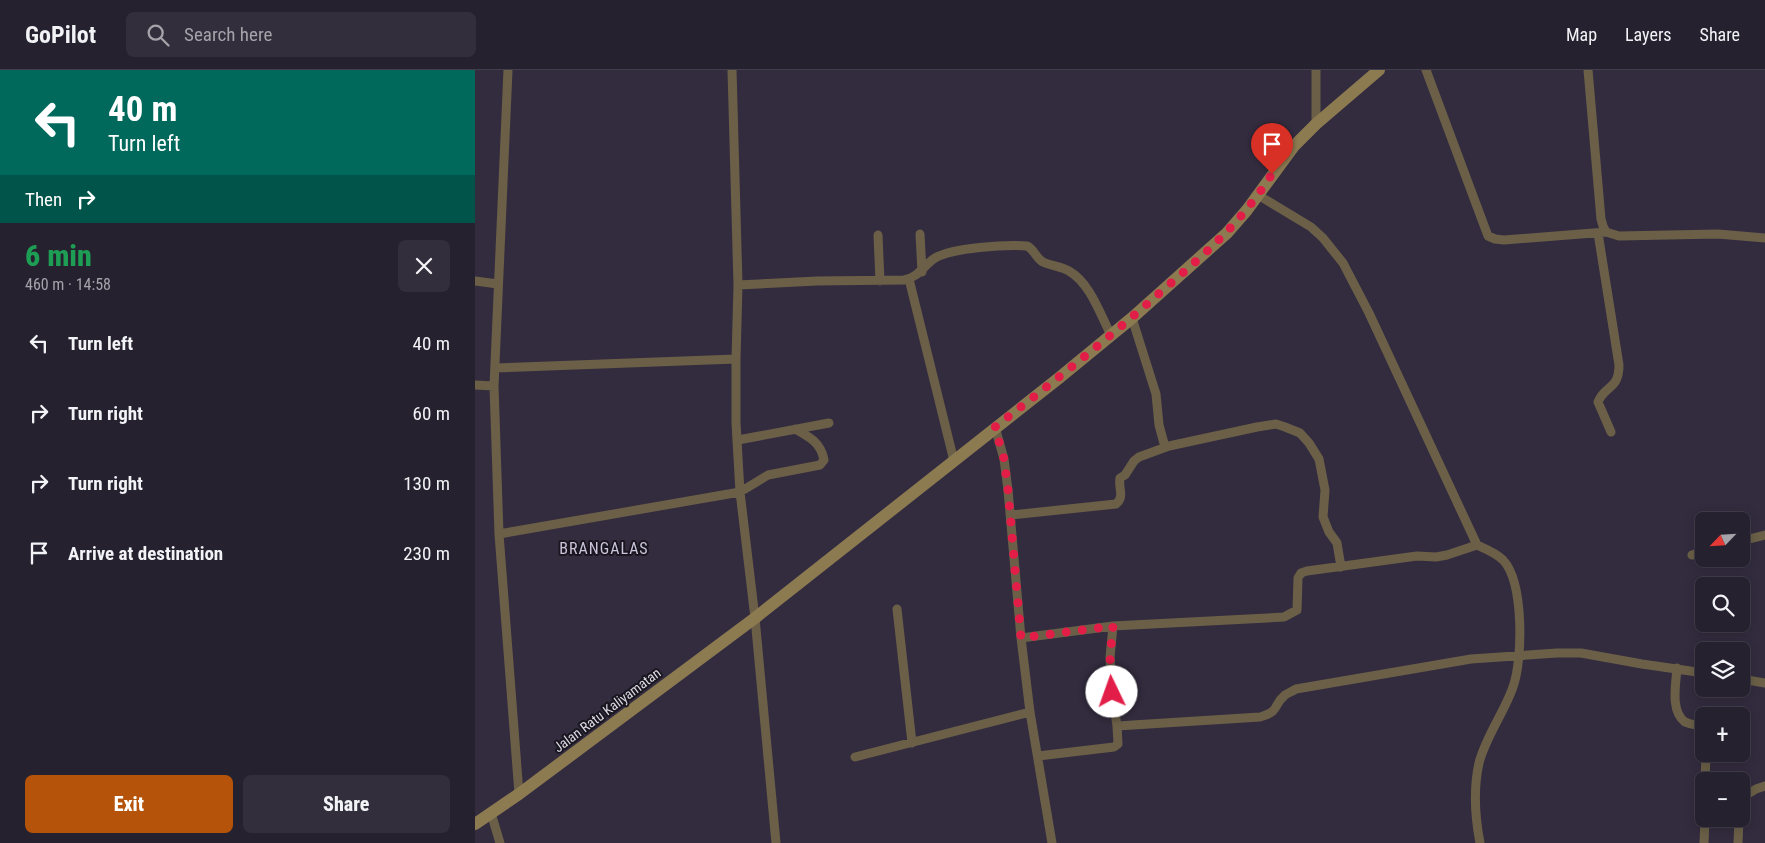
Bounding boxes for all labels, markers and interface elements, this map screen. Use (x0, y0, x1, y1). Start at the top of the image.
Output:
search box (126, 12, 476, 57)
text: GoPilot (25, 21, 96, 49)
icon: search (144, 21, 172, 49)
text: Search here (184, 23, 272, 46)
text: Map (1566, 24, 1597, 45)
text: Layers (1625, 24, 1672, 45)
text: Share (1700, 24, 1740, 45)
text: 40 m (108, 89, 177, 130)
icon: left (25, 90, 90, 155)
pin (1251, 123, 1293, 174)
icon: arrive (1258, 130, 1286, 158)
text: Turn left (108, 131, 180, 156)
icon: right (72, 185, 100, 213)
text: Then (25, 188, 62, 211)
text: 6 min (25, 238, 92, 273)
button: close (398, 240, 450, 292)
text: 460 m · 14:58 (25, 275, 111, 294)
icon: left (25, 329, 53, 357)
text: Turn left (68, 332, 133, 355)
text: 40 m (413, 332, 450, 355)
icon: right (25, 399, 53, 427)
text: Turn right (68, 402, 143, 425)
text: 60 m (413, 402, 450, 425)
icon: right (25, 469, 53, 497)
text: Turn right (68, 472, 143, 495)
text: 130 m (403, 472, 450, 495)
north arrow (1695, 512, 1750, 568)
map controls (1695, 512, 1750, 827)
icon: arrive (25, 539, 53, 567)
district label: BRANGALAS (559, 539, 649, 558)
text: Arrive at destination (68, 542, 223, 565)
text: 230 m (403, 542, 450, 565)
button: search (1695, 577, 1750, 632)
button: layers (1695, 642, 1750, 697)
street label: Jalan Ratu Kaliyamatan (550, 665, 664, 755)
position arrow (1085, 665, 1137, 717)
button: + (1695, 707, 1750, 762)
button: − (1695, 772, 1750, 827)
button: Exit (25, 775, 233, 833)
button: Share (243, 775, 450, 833)

